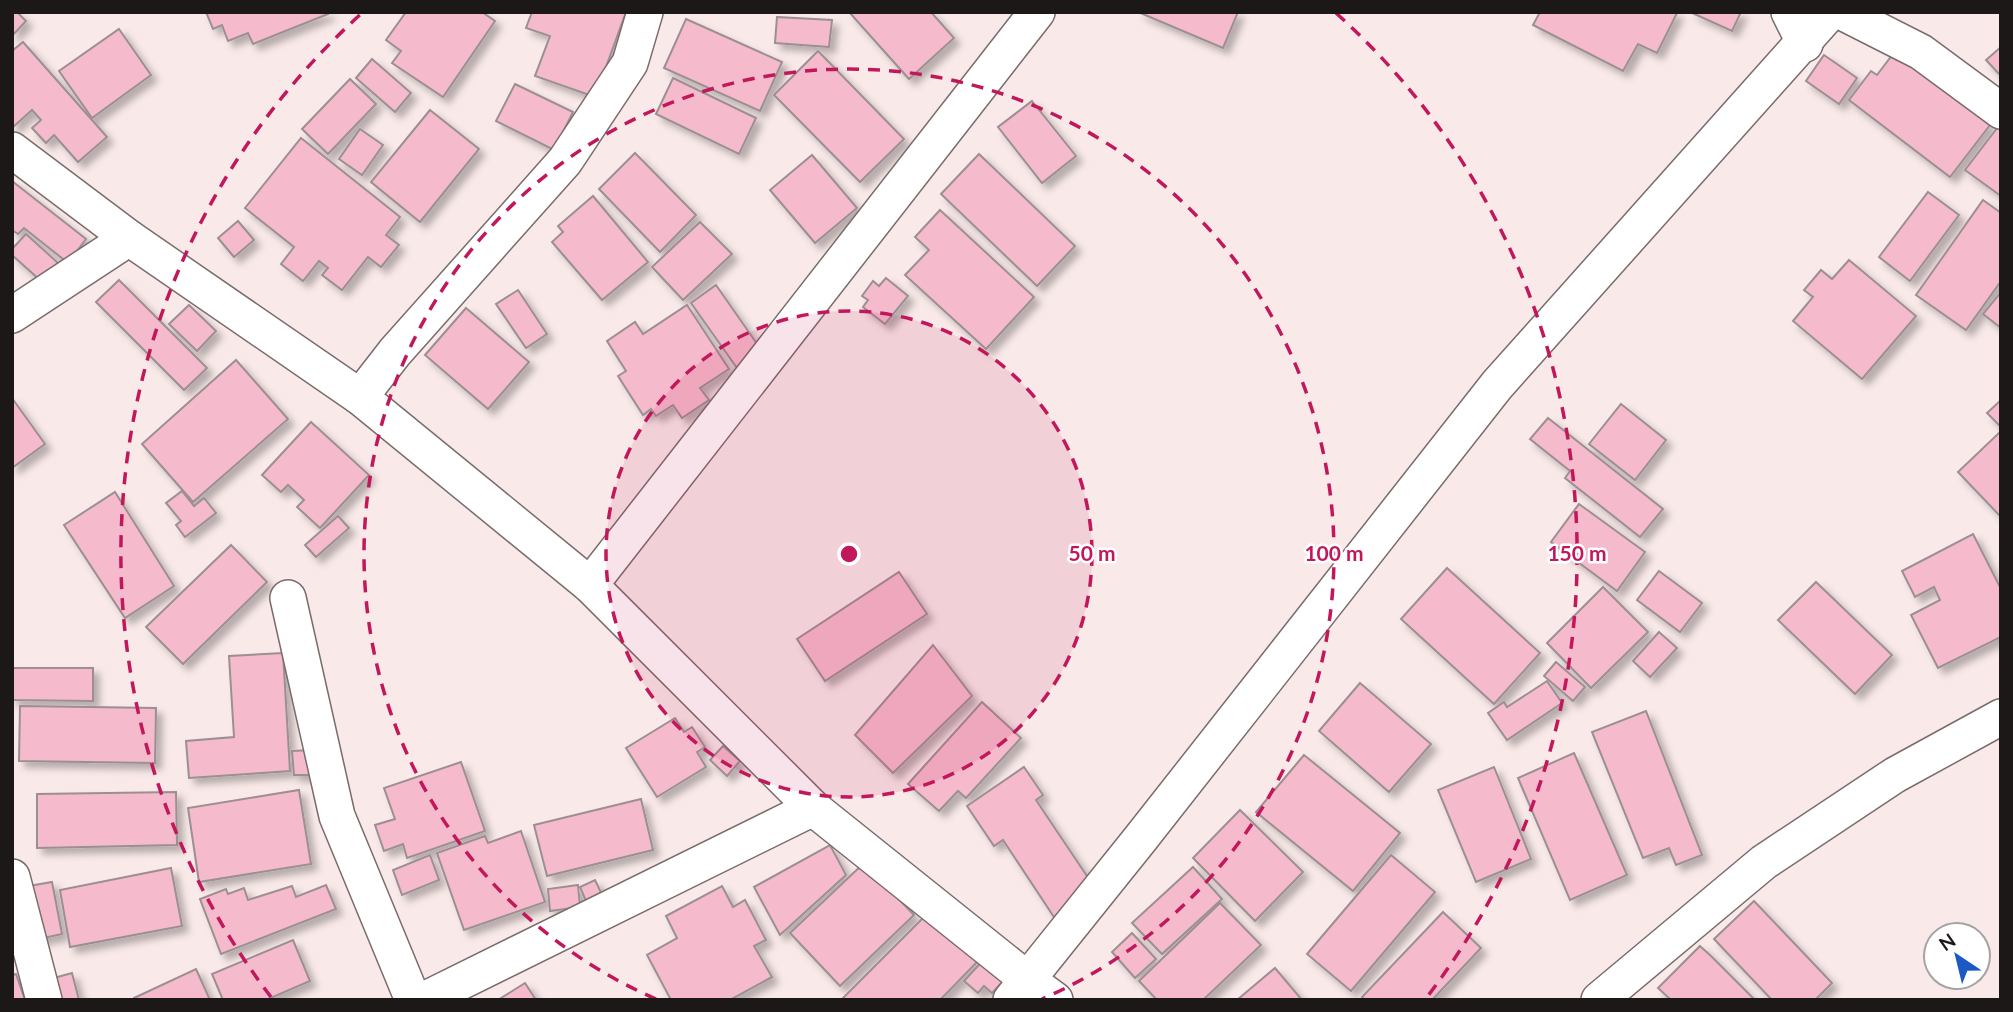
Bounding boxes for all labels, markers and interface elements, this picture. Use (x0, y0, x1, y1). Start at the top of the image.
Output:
text: 50 m (1068, 540, 1116, 565)
text: 100 m (1304, 540, 1364, 565)
text: 150 m (1547, 540, 1607, 565)
centre of rings (837, 542, 861, 566)
north arrow (1922, 921, 1992, 991)
text: N (1934, 928, 1960, 955)

